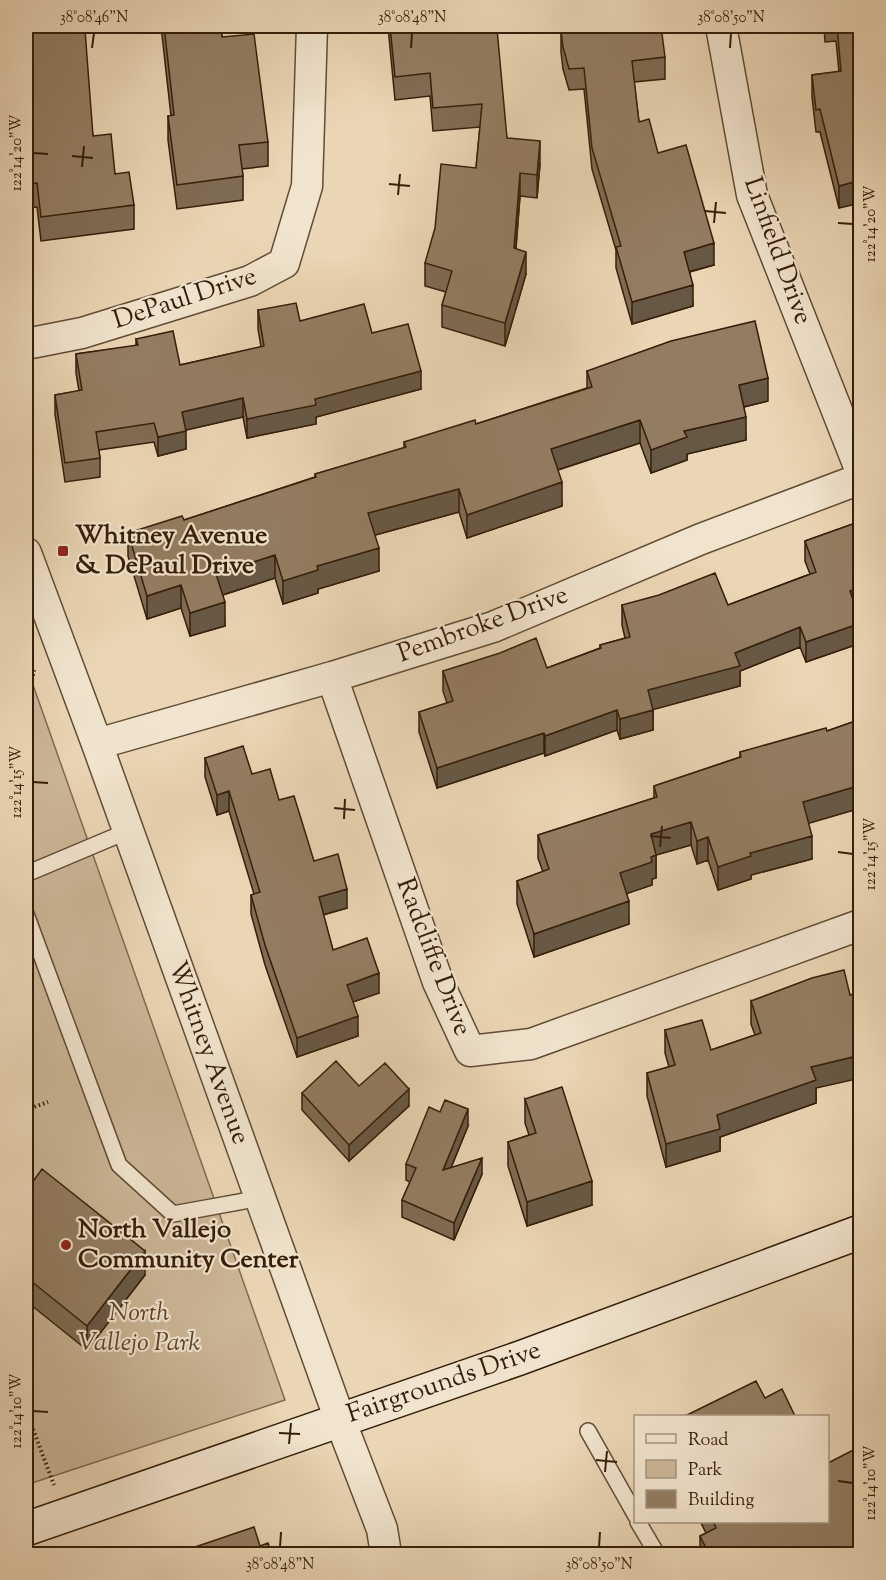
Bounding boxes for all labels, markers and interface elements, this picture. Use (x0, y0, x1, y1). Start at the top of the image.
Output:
text: 38°08'46"N (60, 8, 128, 29)
text: 38°08'48"N (378, 8, 446, 29)
text: 38°08'50"N (697, 8, 765, 29)
text: 122°14'20"W (7, 114, 28, 191)
street label: Linfield Drive (733, 172, 821, 330)
text: 122°14'20"W (861, 185, 882, 262)
street label: DePaul Drive (108, 258, 262, 340)
place label: Whitney Avenue & DePaul Drive (75, 518, 267, 585)
marker: Whitney Avenue & DePaul Drive (56, 544, 70, 558)
street label: Pembroke Drive (393, 577, 573, 673)
text: 122°14'15"W (7, 745, 28, 818)
text: 122°14'15"W (861, 817, 882, 890)
street label: Radcliffe Drive (386, 873, 480, 1041)
street label: Whitney Avenue (158, 956, 258, 1150)
place label: North Vallejo Community Center (78, 1212, 299, 1279)
marker: North Vallejo Community Center (59, 1238, 73, 1252)
park label: North Vallejo Park (78, 1295, 200, 1362)
street label: Fairgrounds Drive (342, 1333, 546, 1433)
text: 122°14'10"W (7, 1373, 28, 1448)
legend (634, 1415, 829, 1523)
text: Road (688, 1428, 728, 1454)
text: 122°14'10"W (861, 1445, 882, 1520)
text: Park (688, 1458, 723, 1484)
text: Building (688, 1488, 754, 1514)
text: 38°08'48"N (246, 1555, 314, 1576)
text: 38°08'50"N (565, 1555, 633, 1576)

